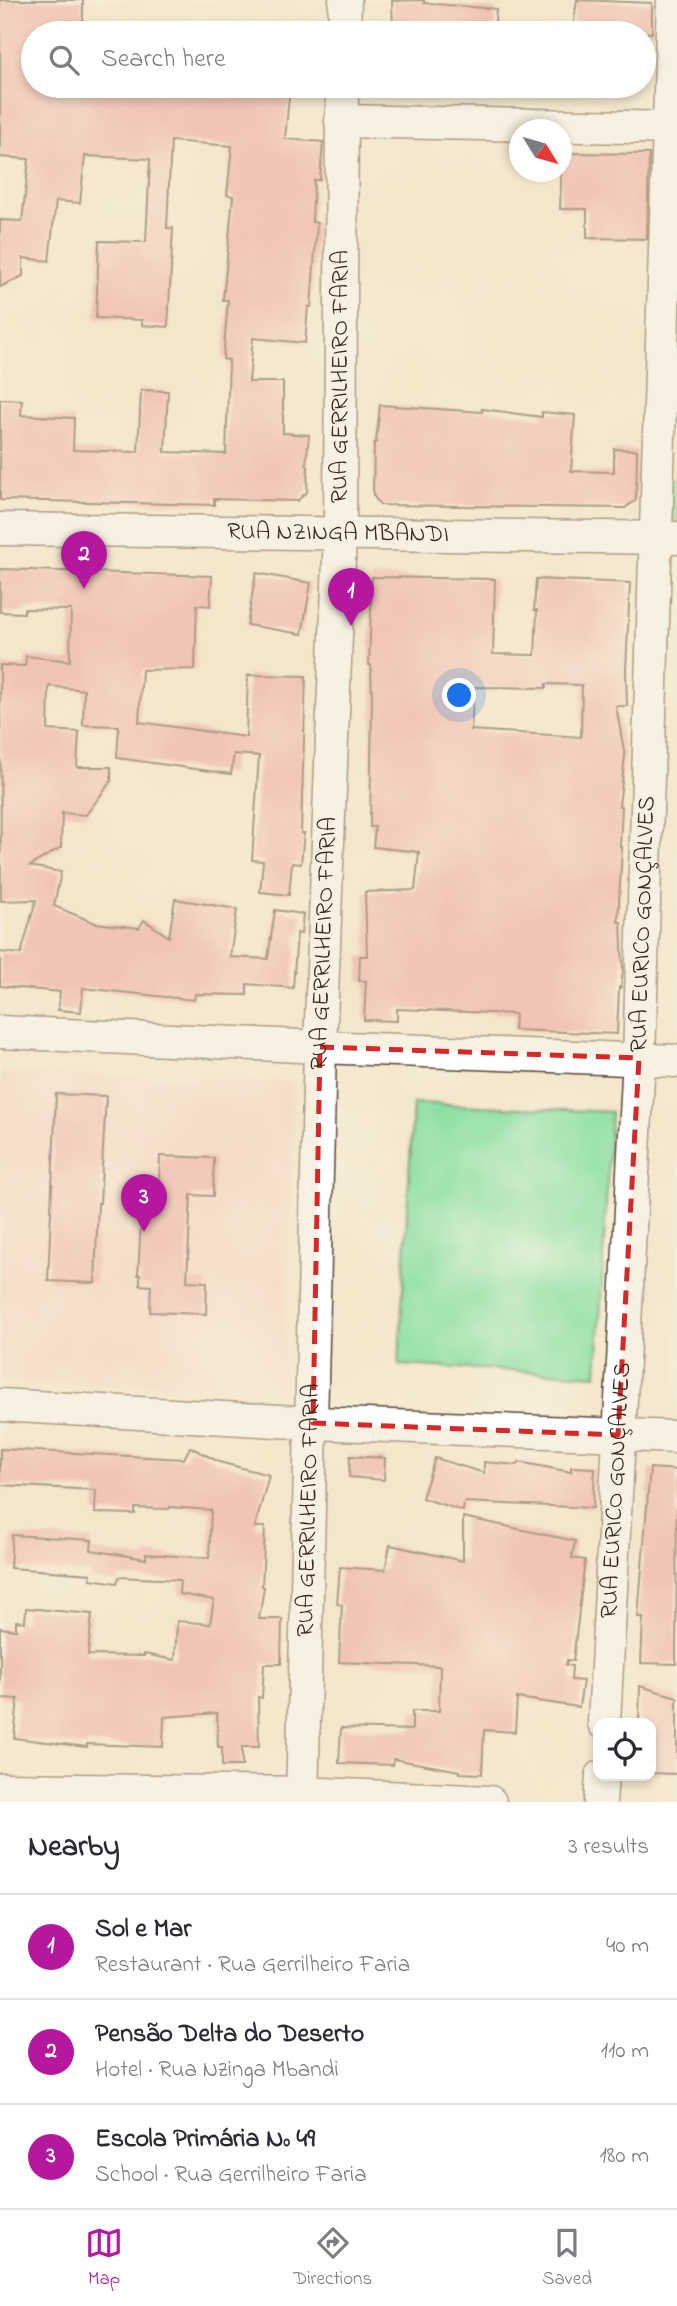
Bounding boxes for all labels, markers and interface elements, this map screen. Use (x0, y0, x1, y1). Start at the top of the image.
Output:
search box (21, 21, 656, 98)
icon: search (45, 41, 83, 79)
text: Search here (101, 41, 226, 79)
north arrow (509, 119, 572, 182)
street label: RUA GERRILHEIRO FARIA (323, 250, 359, 503)
street label: RUA NZINGA MBANDI (227, 515, 449, 552)
pin: 2 (61, 531, 107, 589)
pin: 1 (328, 568, 374, 626)
your location (442, 678, 476, 712)
street label: RUA EURICO GONÇALVES (622, 795, 665, 1053)
street label: RUA GERRILHEIRO FARIA (302, 816, 346, 1070)
pin: 3 (121, 1174, 167, 1232)
street label: RUA EURICO GONÇALVES (592, 1361, 640, 1619)
street label: RUA GERRILHEIRO FARIA (288, 1383, 329, 1637)
map controls (593, 1718, 656, 1781)
button: locate (593, 1718, 656, 1781)
text: Nearby (28, 1826, 120, 1870)
text: 3 results (568, 1831, 649, 1864)
text: Sol e Mar (95, 1911, 191, 1949)
text: 1 (47, 1930, 55, 1963)
text: 40 m (606, 1930, 649, 1963)
text: Restaurant · Rua Gerrilheiro Faria (95, 1949, 410, 1982)
text: Pensão Delta do Deserto (95, 2016, 364, 2054)
text: 2 (45, 2035, 57, 2068)
text: 110 m (601, 2035, 649, 2068)
text: Hotel · Rua Nzinga Mbandi (95, 2054, 339, 2087)
text: Escola Primária Nº 49 (95, 2121, 315, 2159)
text: 3 (46, 2140, 56, 2173)
text: 180 m (600, 2140, 649, 2173)
text: School · Rua Gerrilheiro Faria (95, 2159, 367, 2192)
tab: Map (85, 2224, 123, 2293)
tab: Directions (293, 2224, 372, 2293)
tab: Saved (542, 2224, 592, 2293)

